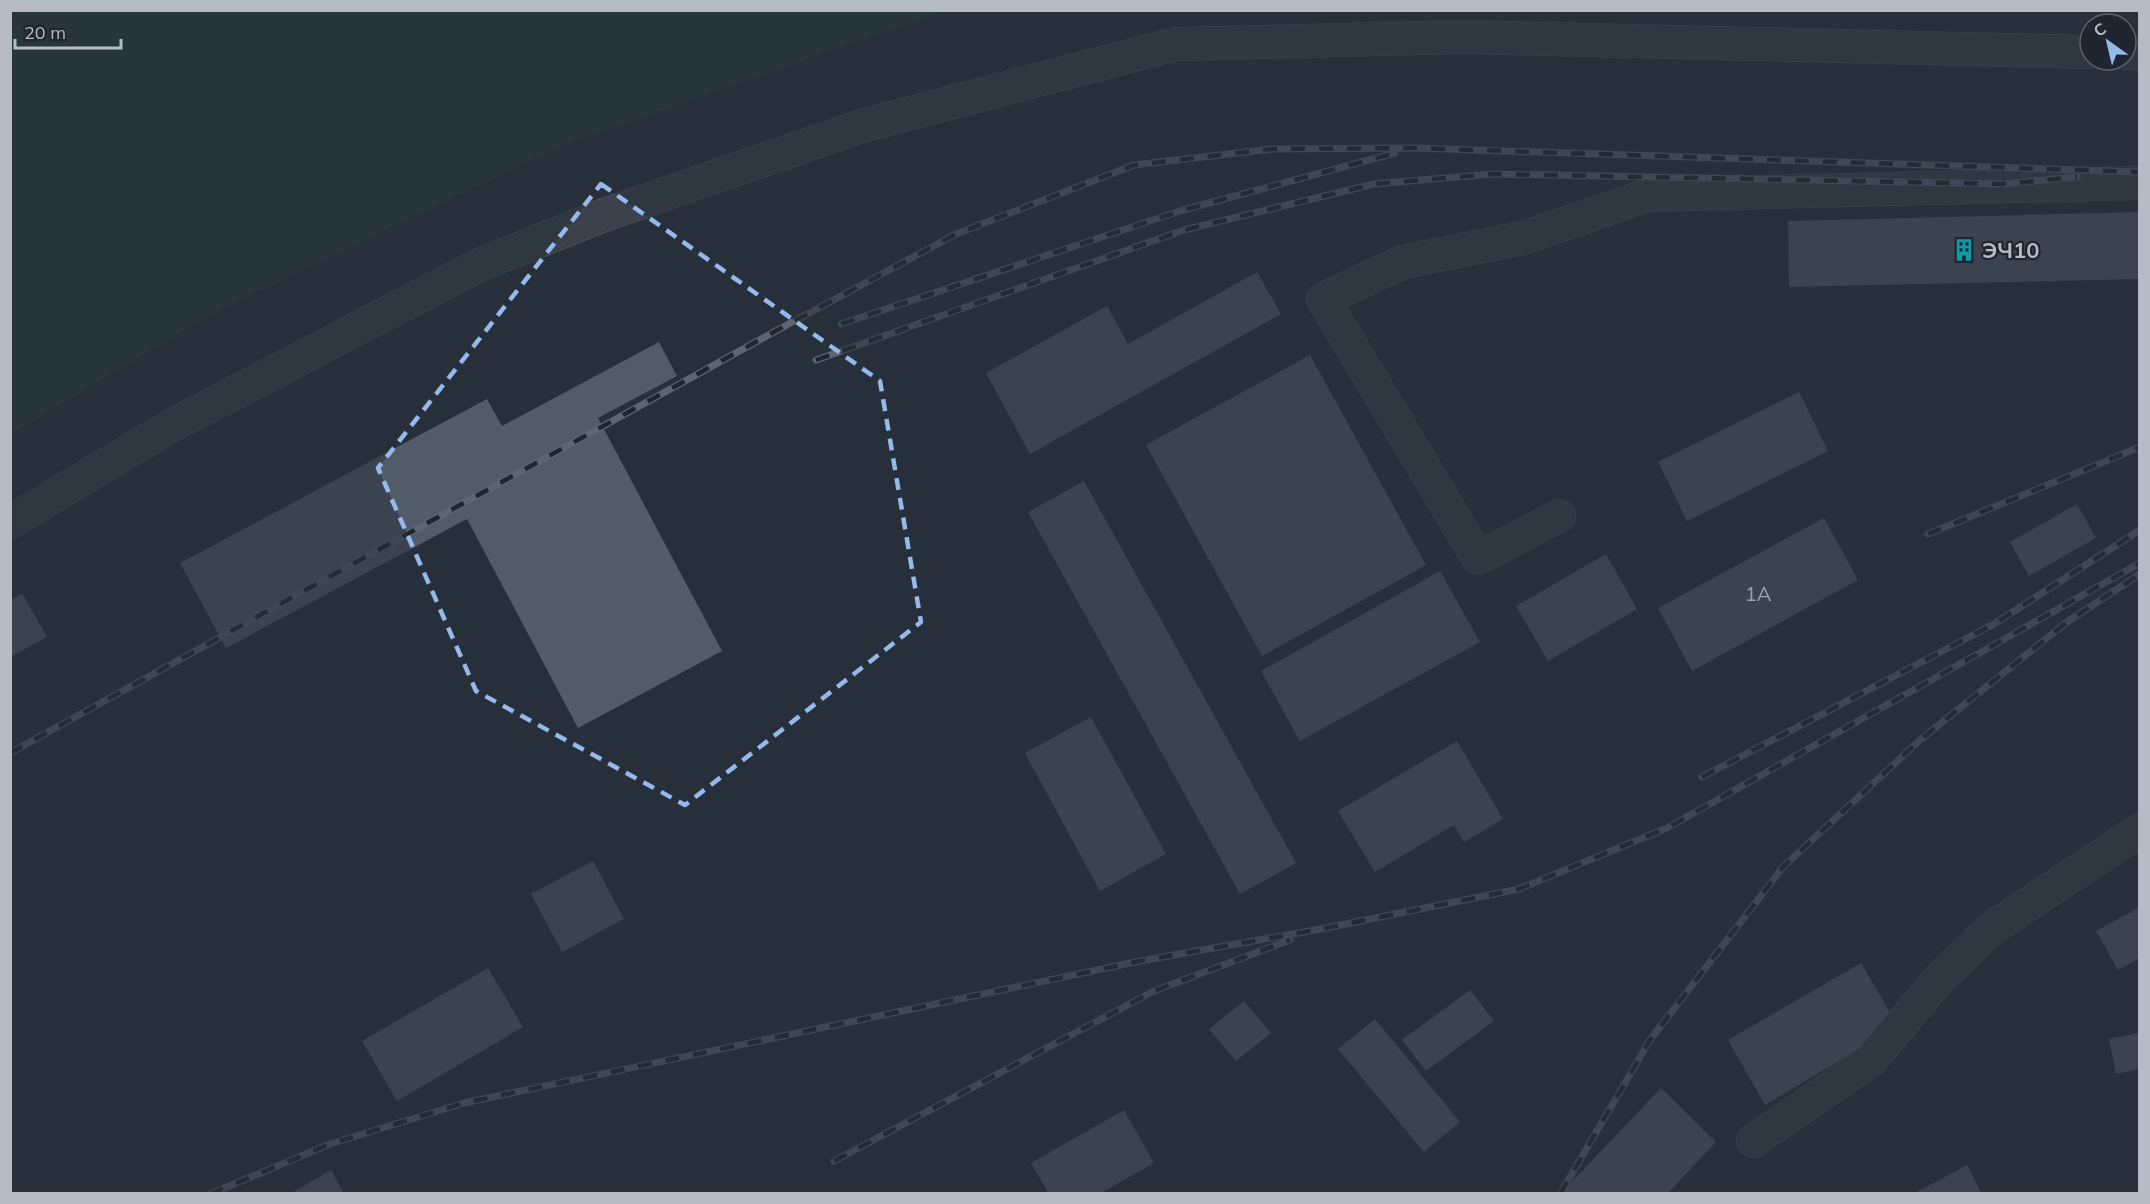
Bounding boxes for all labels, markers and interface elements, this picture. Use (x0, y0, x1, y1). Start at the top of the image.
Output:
scale bar (15, 12, 122, 50)
north arrow (2078, 12, 2138, 72)
text: С (2089, 18, 2110, 41)
text: 20 m (24, 21, 66, 44)
place label: ЭЧ10 (1982, 236, 2039, 264)
building icon: ЭЧ10 (1951, 237, 1977, 263)
house number: 1А (1745, 581, 1772, 606)

